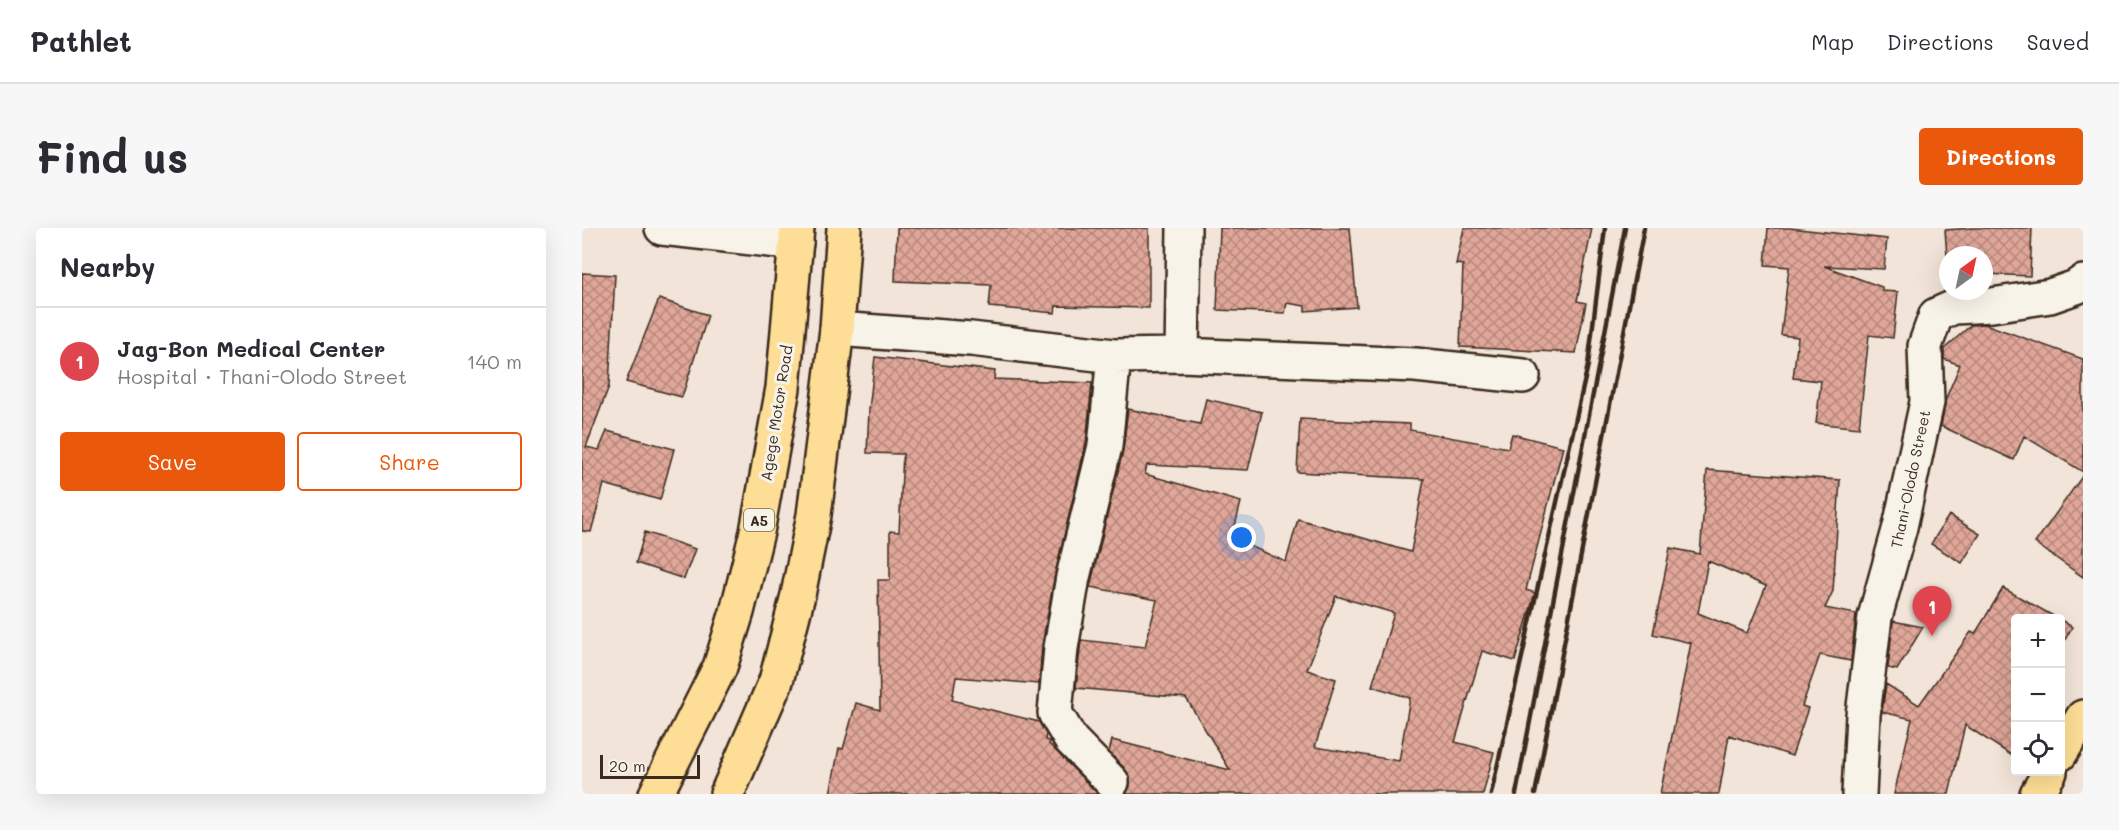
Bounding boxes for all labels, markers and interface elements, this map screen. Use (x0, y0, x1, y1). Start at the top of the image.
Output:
text: Pathlet (30, 23, 132, 59)
text: Map (1811, 28, 1854, 55)
text: Directions (1887, 28, 1994, 55)
text: Saved (2027, 28, 2089, 55)
button: Directions (1919, 128, 2083, 185)
text: Find us (36, 129, 188, 184)
north arrow (1939, 246, 1993, 300)
text: Nearby (60, 250, 155, 284)
text: Jag-Bon Medical Center (117, 334, 385, 363)
street label: Agege Motor Road (755, 344, 797, 482)
text: 1 (75, 348, 84, 374)
text: 140 m (467, 348, 522, 374)
text: Hospital · Thani-Olodo Street (117, 363, 407, 389)
street label: Thani-Olodo Street (1886, 408, 1934, 550)
button: Save (60, 432, 285, 491)
button: Share (297, 432, 522, 491)
road number: A5 (744, 509, 774, 531)
your location (1227, 523, 1256, 552)
pin: 1 (1912, 586, 1952, 636)
map controls (2011, 614, 2065, 776)
button: + (2011, 614, 2065, 668)
button: − (2011, 668, 2065, 722)
button: locate (2011, 722, 2065, 776)
scale bar (600, 752, 700, 780)
text: 20 m (609, 755, 646, 776)

